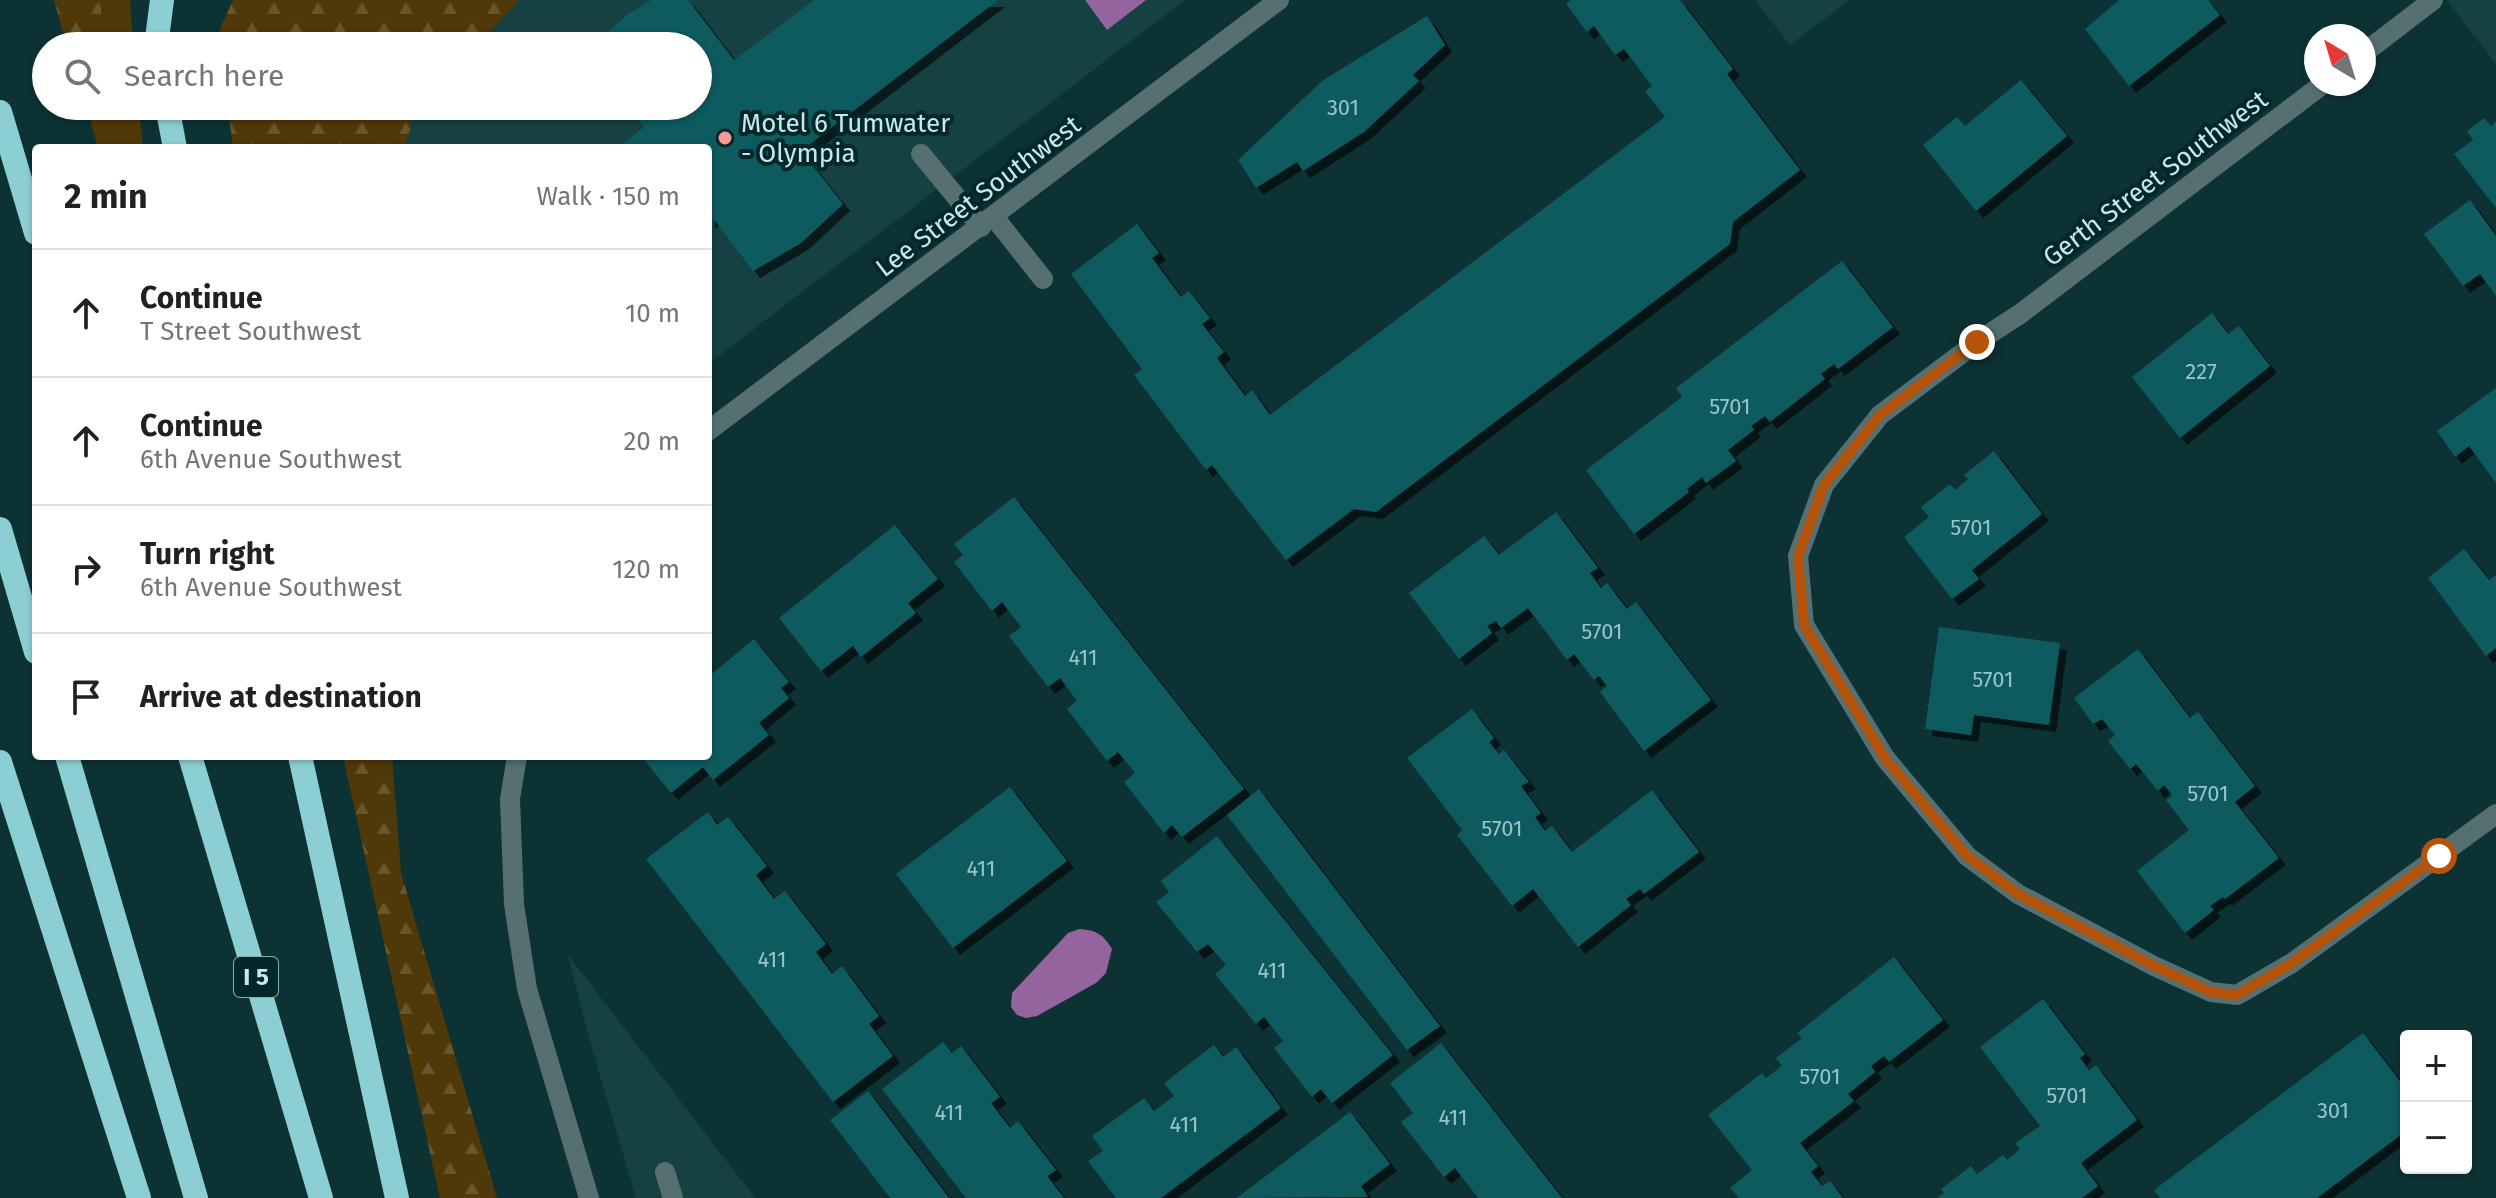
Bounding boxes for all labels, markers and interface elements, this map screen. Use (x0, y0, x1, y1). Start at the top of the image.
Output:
north arrow (2304, 24, 2376, 96)
search box (32, 32, 712, 120)
icon: search (60, 54, 104, 98)
text: Search here (124, 58, 284, 94)
street label: Gerth Street Southwest (2037, 84, 2274, 273)
house number: 301 (1327, 94, 1359, 121)
place label: Motel 6 Tumwater - Olympia (741, 108, 950, 169)
street label: Lee Street Southwest (870, 109, 1087, 284)
marker: Motel 6 Tumwater - Olympia (716, 129, 734, 147)
text: 2 min (64, 176, 148, 217)
text: Walk · 150 m (537, 181, 680, 212)
text: Continue (140, 280, 263, 316)
icon: ahead (64, 291, 108, 335)
text: 10 m (625, 298, 680, 329)
text: T Street Southwest (140, 316, 361, 347)
route end (1959, 324, 1995, 360)
house number: 227 (2185, 358, 2217, 385)
house number: 5701 (1709, 393, 1751, 420)
text: Continue (140, 408, 263, 444)
icon: ahead (64, 419, 108, 463)
text: 20 m (623, 426, 680, 457)
text: 6th Avenue Southwest (140, 444, 402, 475)
house number: 5701 (1950, 514, 1992, 541)
text: Turn right (140, 536, 275, 572)
icon: right (64, 547, 108, 591)
text: 120 m (612, 554, 680, 585)
text: 6th Avenue Southwest (140, 572, 402, 603)
house number: 5701 (1581, 618, 1623, 645)
house number: 411 (1068, 644, 1098, 671)
house number: 5701 (1972, 666, 2014, 693)
icon: arrive (64, 675, 108, 719)
text: Arrive at destination (140, 679, 422, 715)
house number: 5701 (2187, 780, 2229, 807)
house number: 5701 (1481, 815, 1523, 842)
route start (2421, 838, 2457, 874)
house number: 411 (966, 855, 996, 882)
house number: 411 (757, 946, 787, 973)
road number: I 5 (234, 957, 278, 997)
house number: 411 (1257, 957, 1287, 984)
map controls (2400, 1030, 2472, 1174)
button: + (2400, 1030, 2472, 1102)
house number: 5701 (1799, 1063, 1841, 1090)
house number: 5701 (2046, 1082, 2088, 1109)
house number: 301 (2317, 1097, 2349, 1124)
house number: 411 (934, 1099, 964, 1126)
button: − (2400, 1102, 2472, 1174)
house number: 411 (1438, 1104, 1468, 1131)
house number: 411 (1169, 1111, 1199, 1138)

